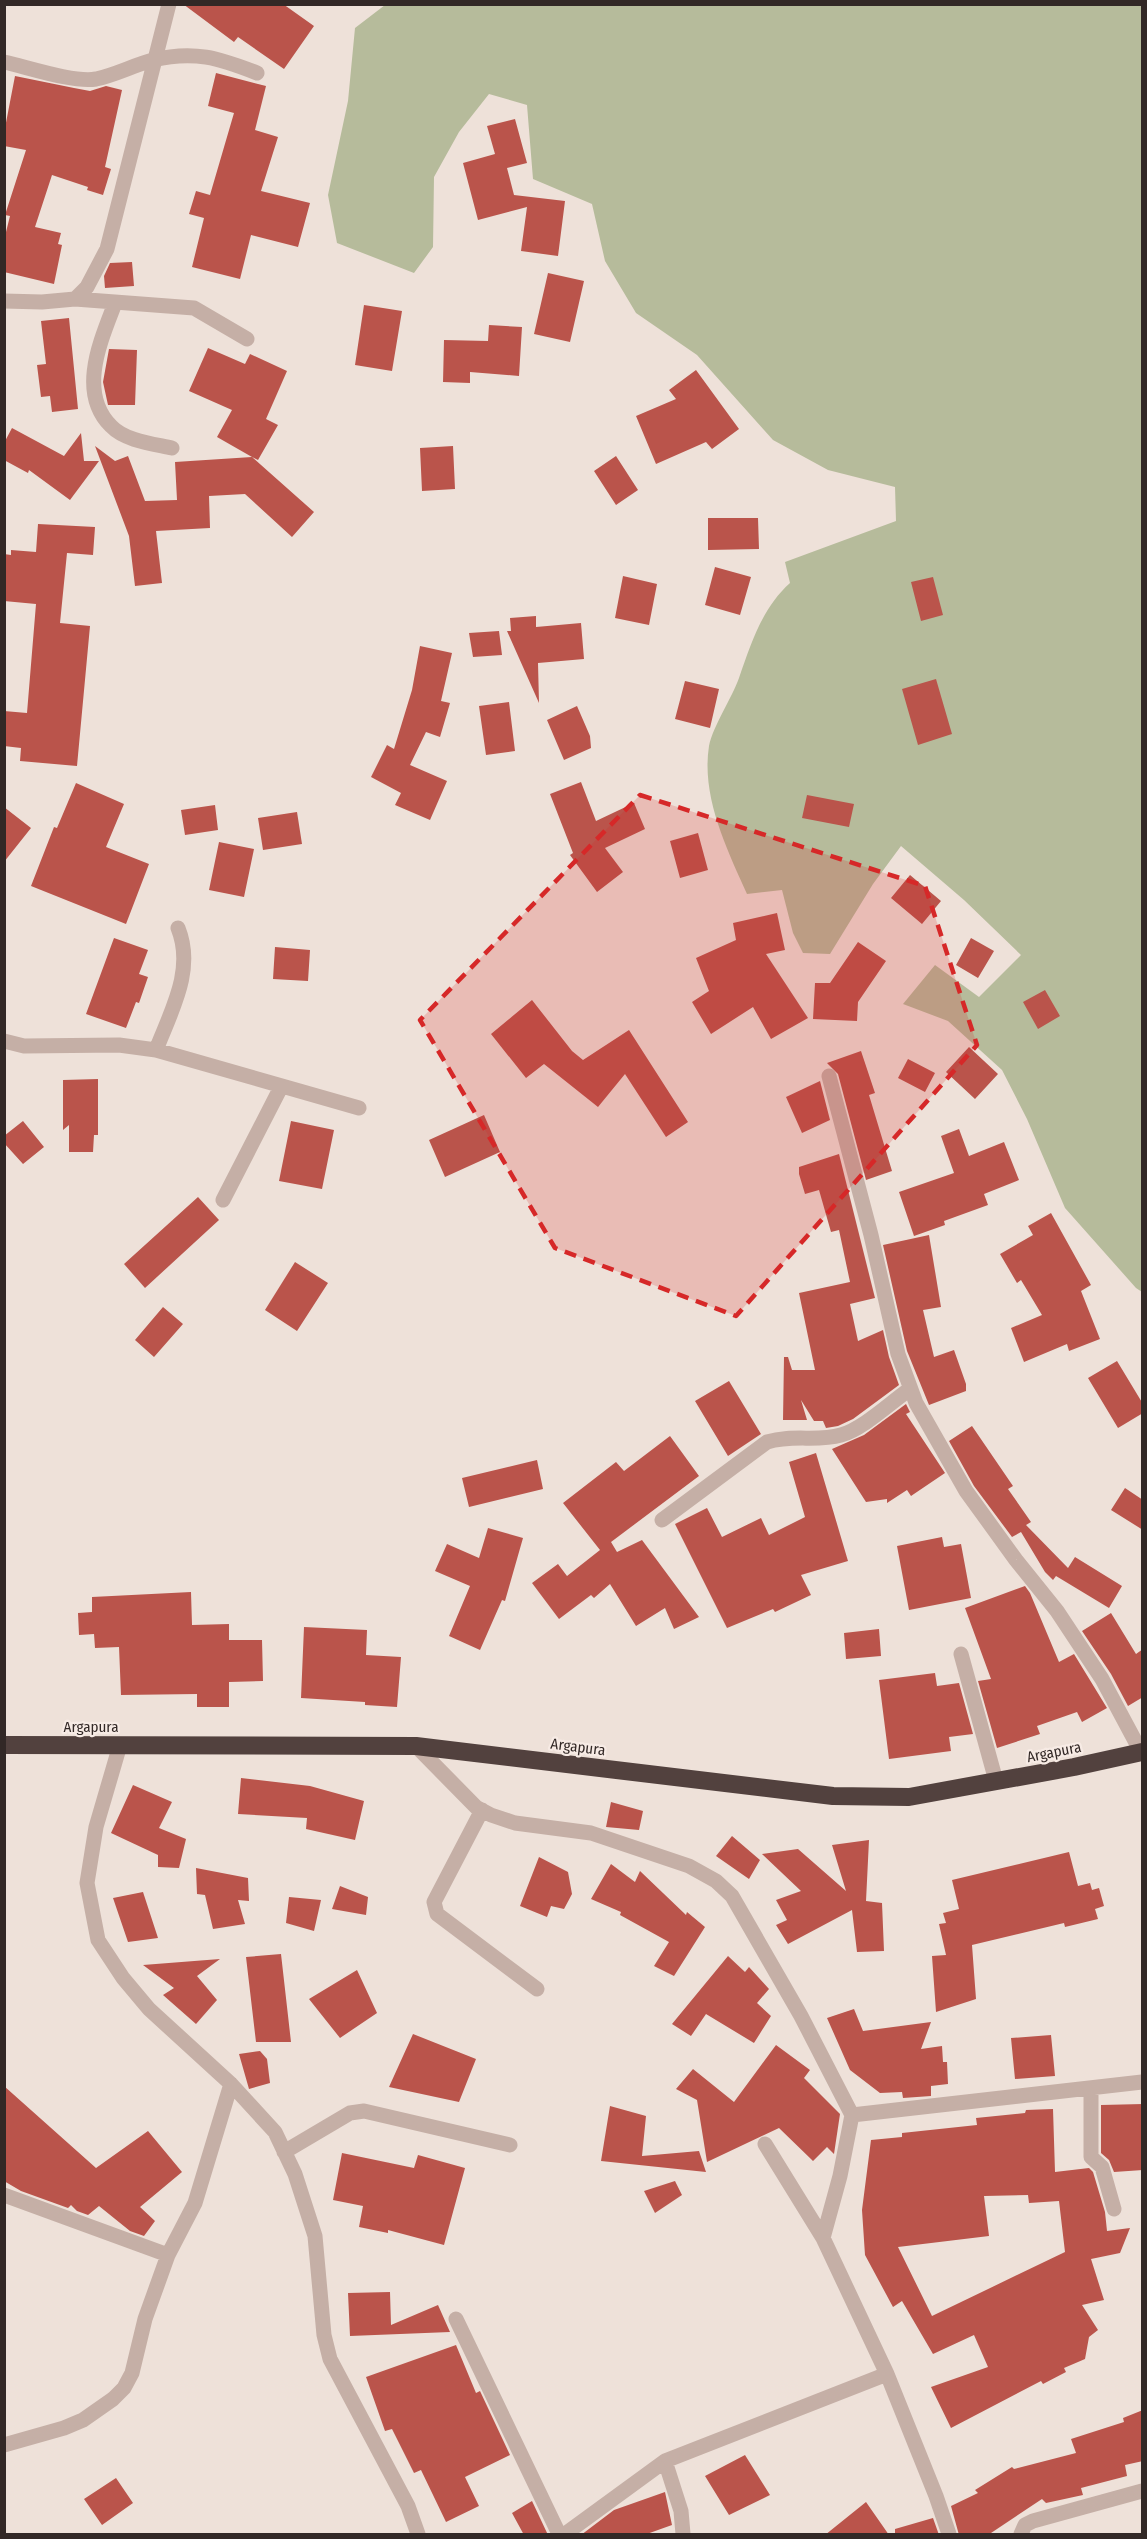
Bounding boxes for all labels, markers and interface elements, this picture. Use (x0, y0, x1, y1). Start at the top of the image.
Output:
street label: Argapura (64, 1718, 118, 1736)
street label: Argapura (550, 1735, 606, 1759)
street label: Argapura (1025, 1738, 1083, 1766)

